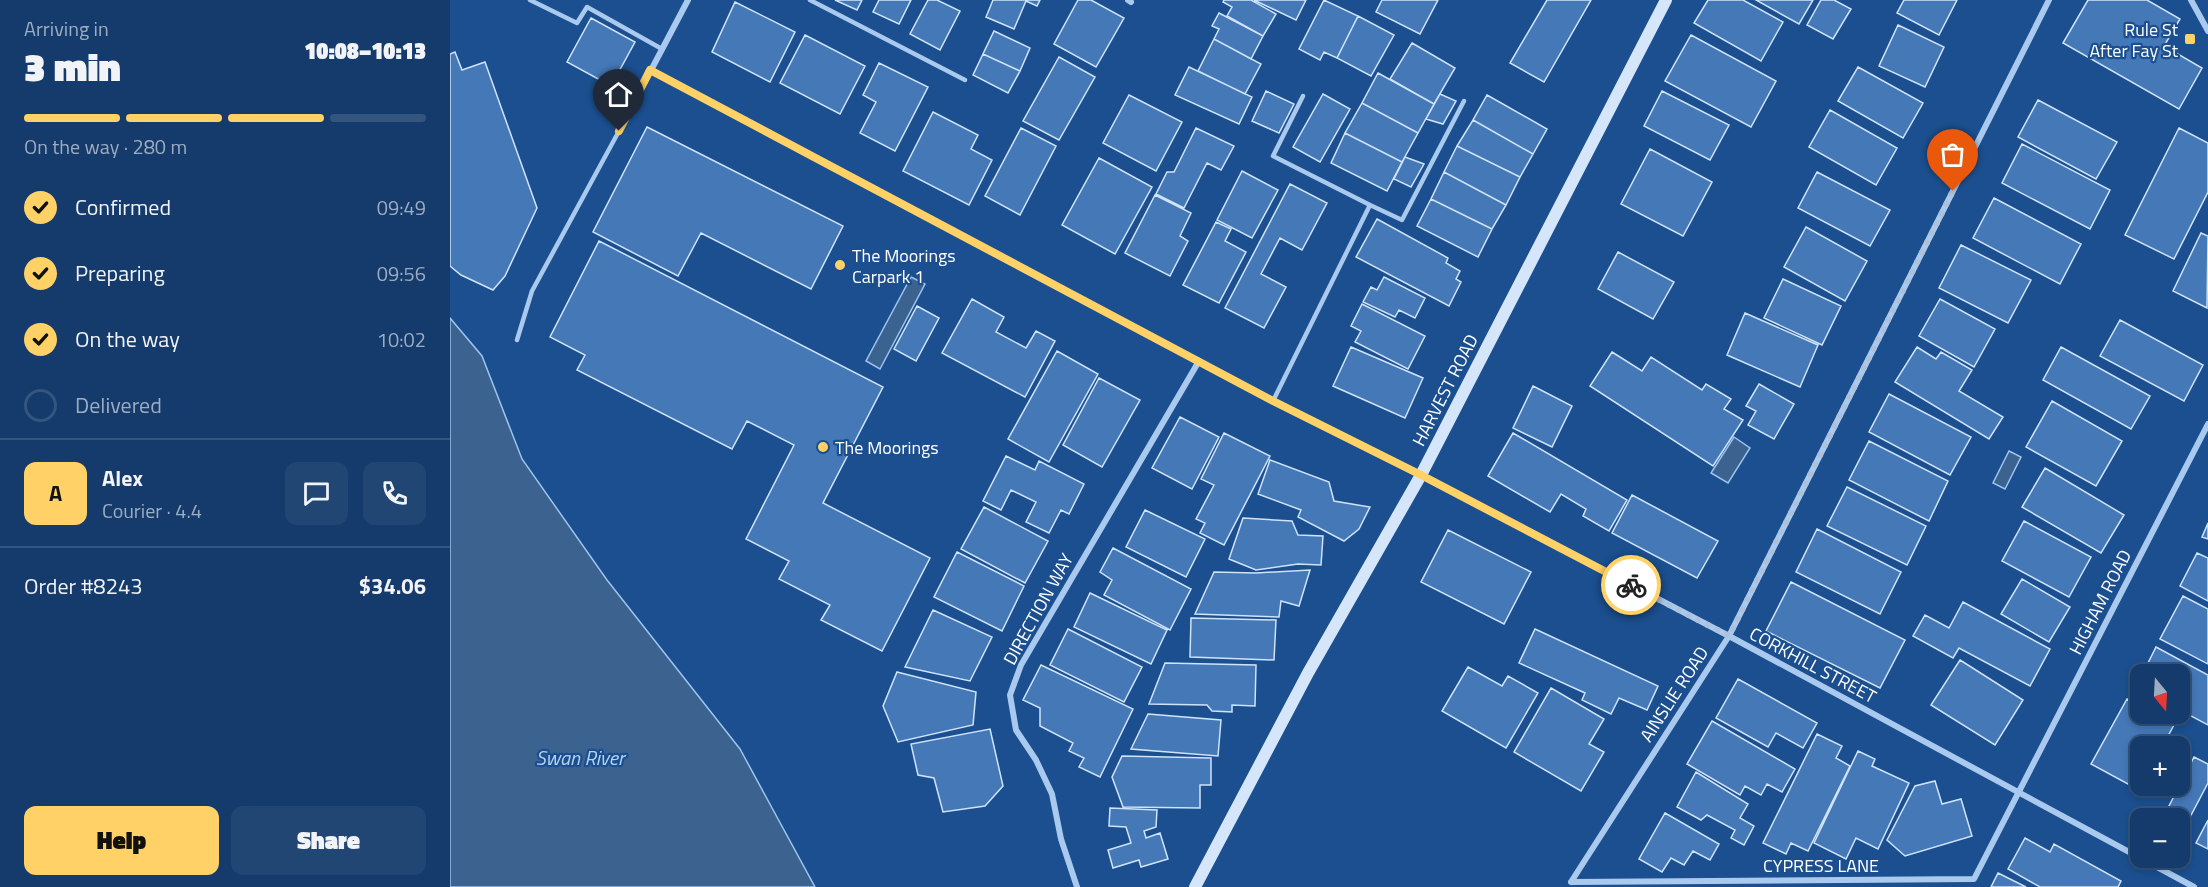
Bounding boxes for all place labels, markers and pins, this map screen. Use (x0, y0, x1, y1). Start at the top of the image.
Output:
place label: Rule St After Fay St (2089, 16, 2179, 64)
marker: Rule St After Fay St (2183, 32, 2197, 46)
pin (593, 69, 644, 131)
pin (1927, 129, 1978, 191)
place label: The Moorings Carpark 1 (852, 242, 956, 290)
marker: The Moorings Carpark 1 (833, 258, 847, 272)
place label: The Moorings (835, 434, 939, 461)
marker: The Moorings (816, 440, 830, 454)

